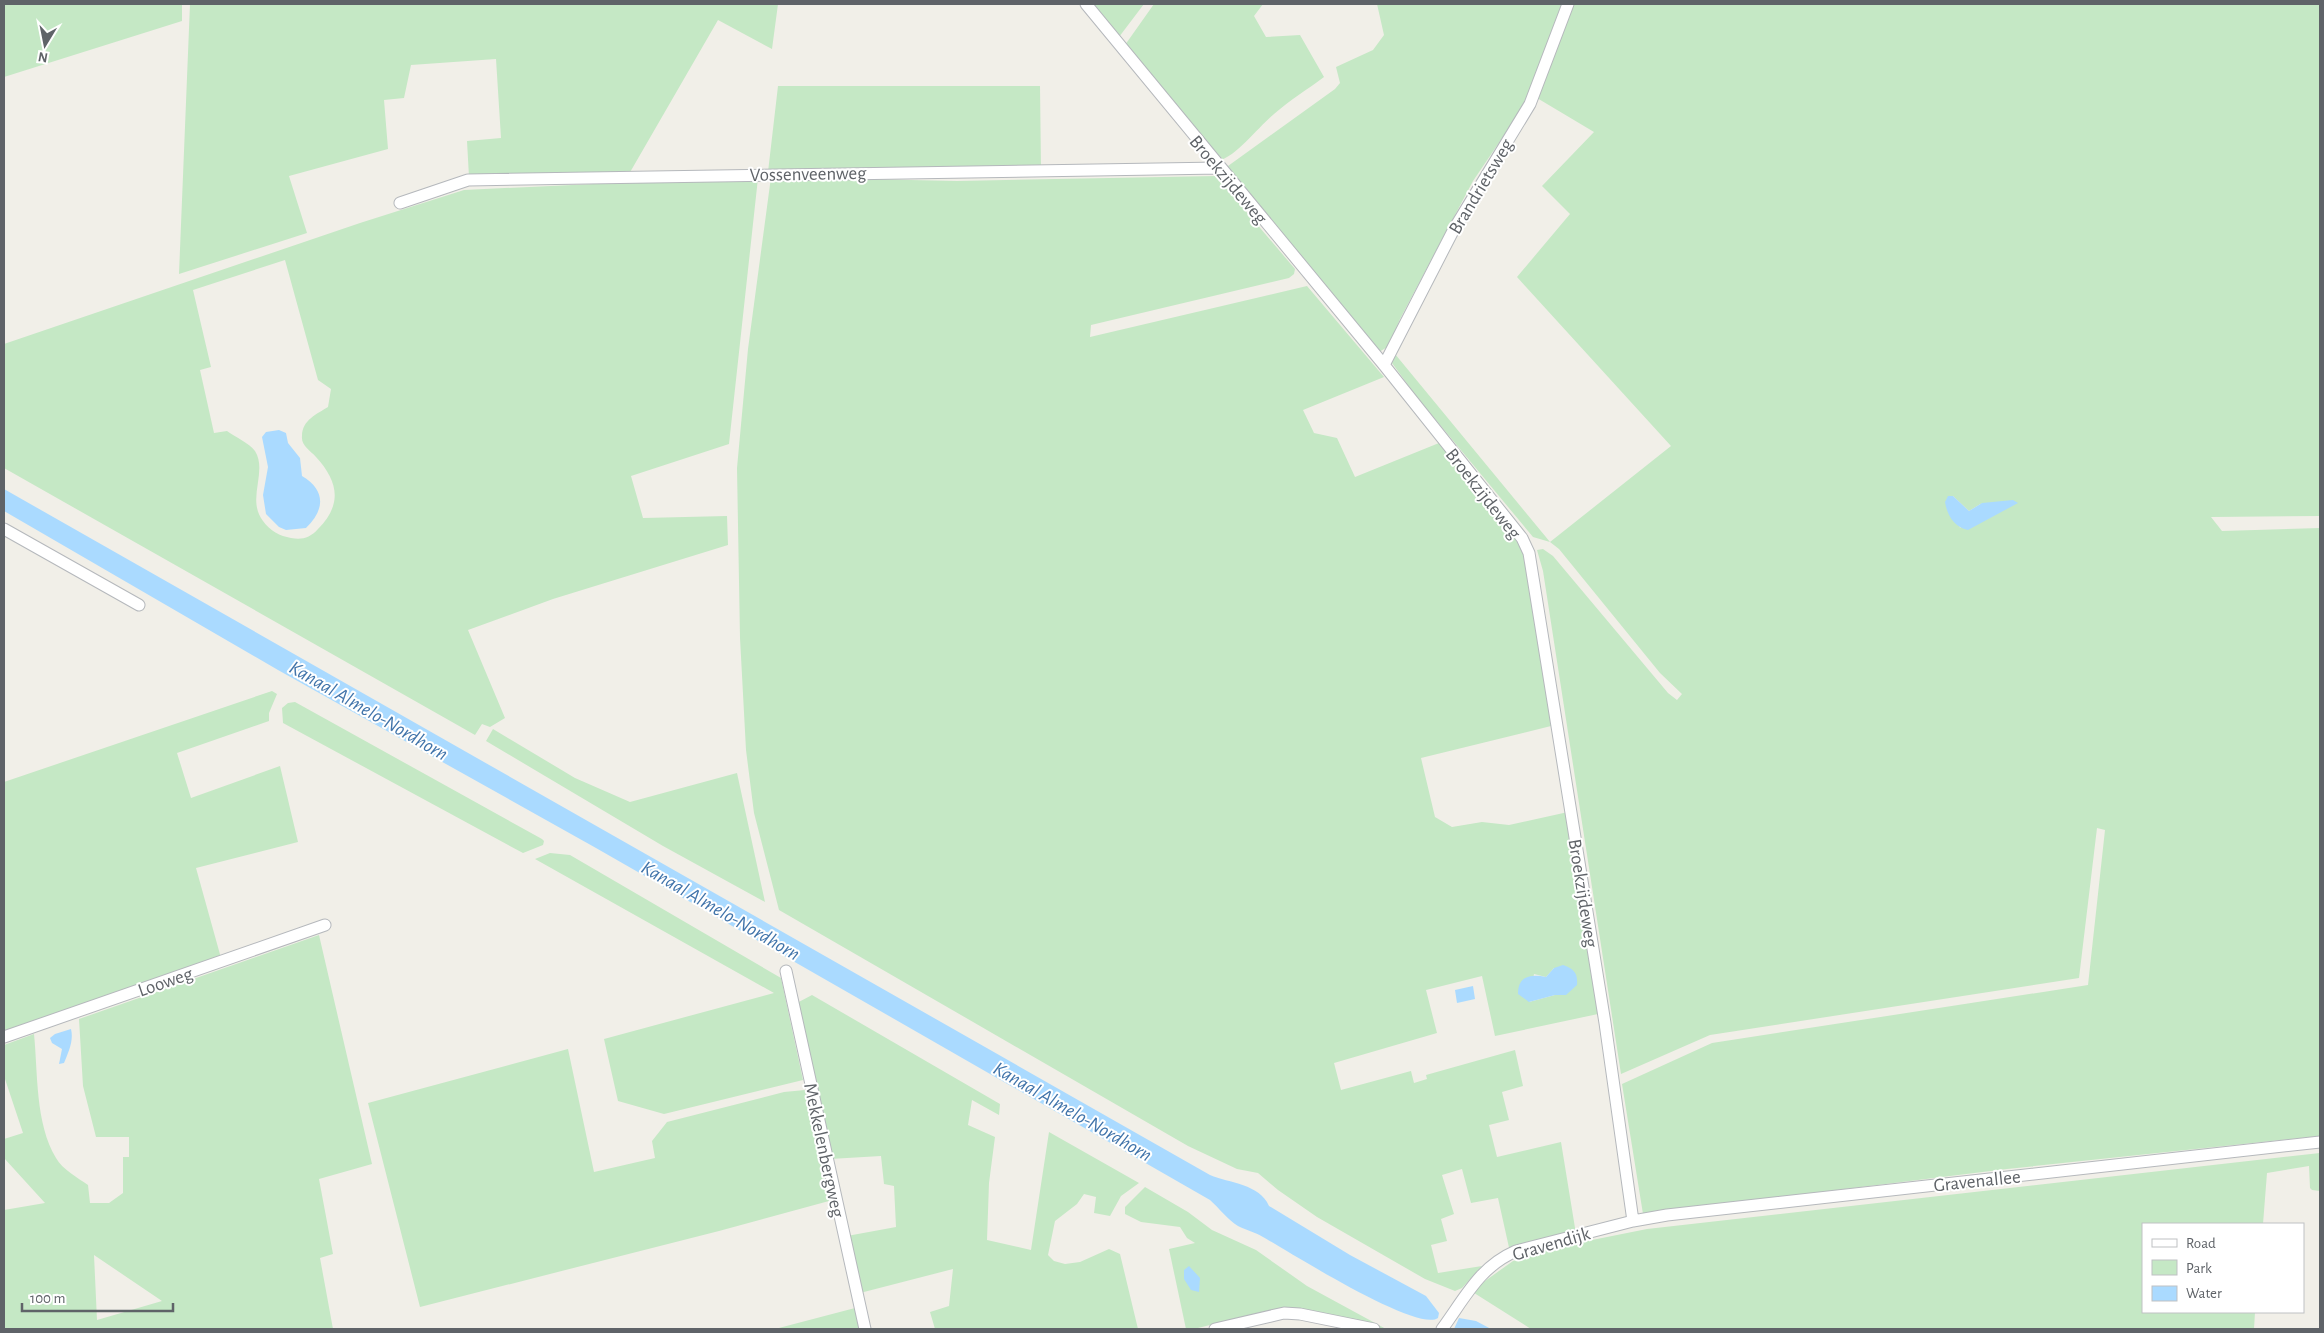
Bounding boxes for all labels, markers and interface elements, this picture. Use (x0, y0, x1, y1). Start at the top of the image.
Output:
north arrow (20, 20, 70, 70)
text: N (37, 49, 49, 65)
street label: Broekzijdeweg (1185, 132, 1271, 229)
street label: Brandrietsweg (1446, 135, 1517, 238)
street label: Vossenveenweg (750, 164, 867, 185)
street label: Broekzijdeweg (1442, 445, 1524, 543)
water label: Kanaal Almelo-Nordhorn (286, 657, 451, 764)
street label: Broekzijdeweg (1565, 838, 1601, 949)
water label: Kanaal Almelo-Nordhorn (638, 857, 803, 964)
street label: Looweg (136, 964, 196, 1001)
water label: Kanaal Almelo-Nordhorn (990, 1058, 1155, 1165)
street label: Mekkelenbergweg (800, 1081, 847, 1220)
street label: Gravenallee (1933, 1167, 2022, 1196)
legend (2142, 1223, 2304, 1313)
street label: Gravendijk (1510, 1224, 1593, 1265)
text: Road (2186, 1236, 2216, 1251)
text: Park (2186, 1261, 2212, 1276)
scale bar (22, 1280, 174, 1312)
text: Water (2186, 1286, 2222, 1301)
text: 100 m (30, 1291, 65, 1306)

